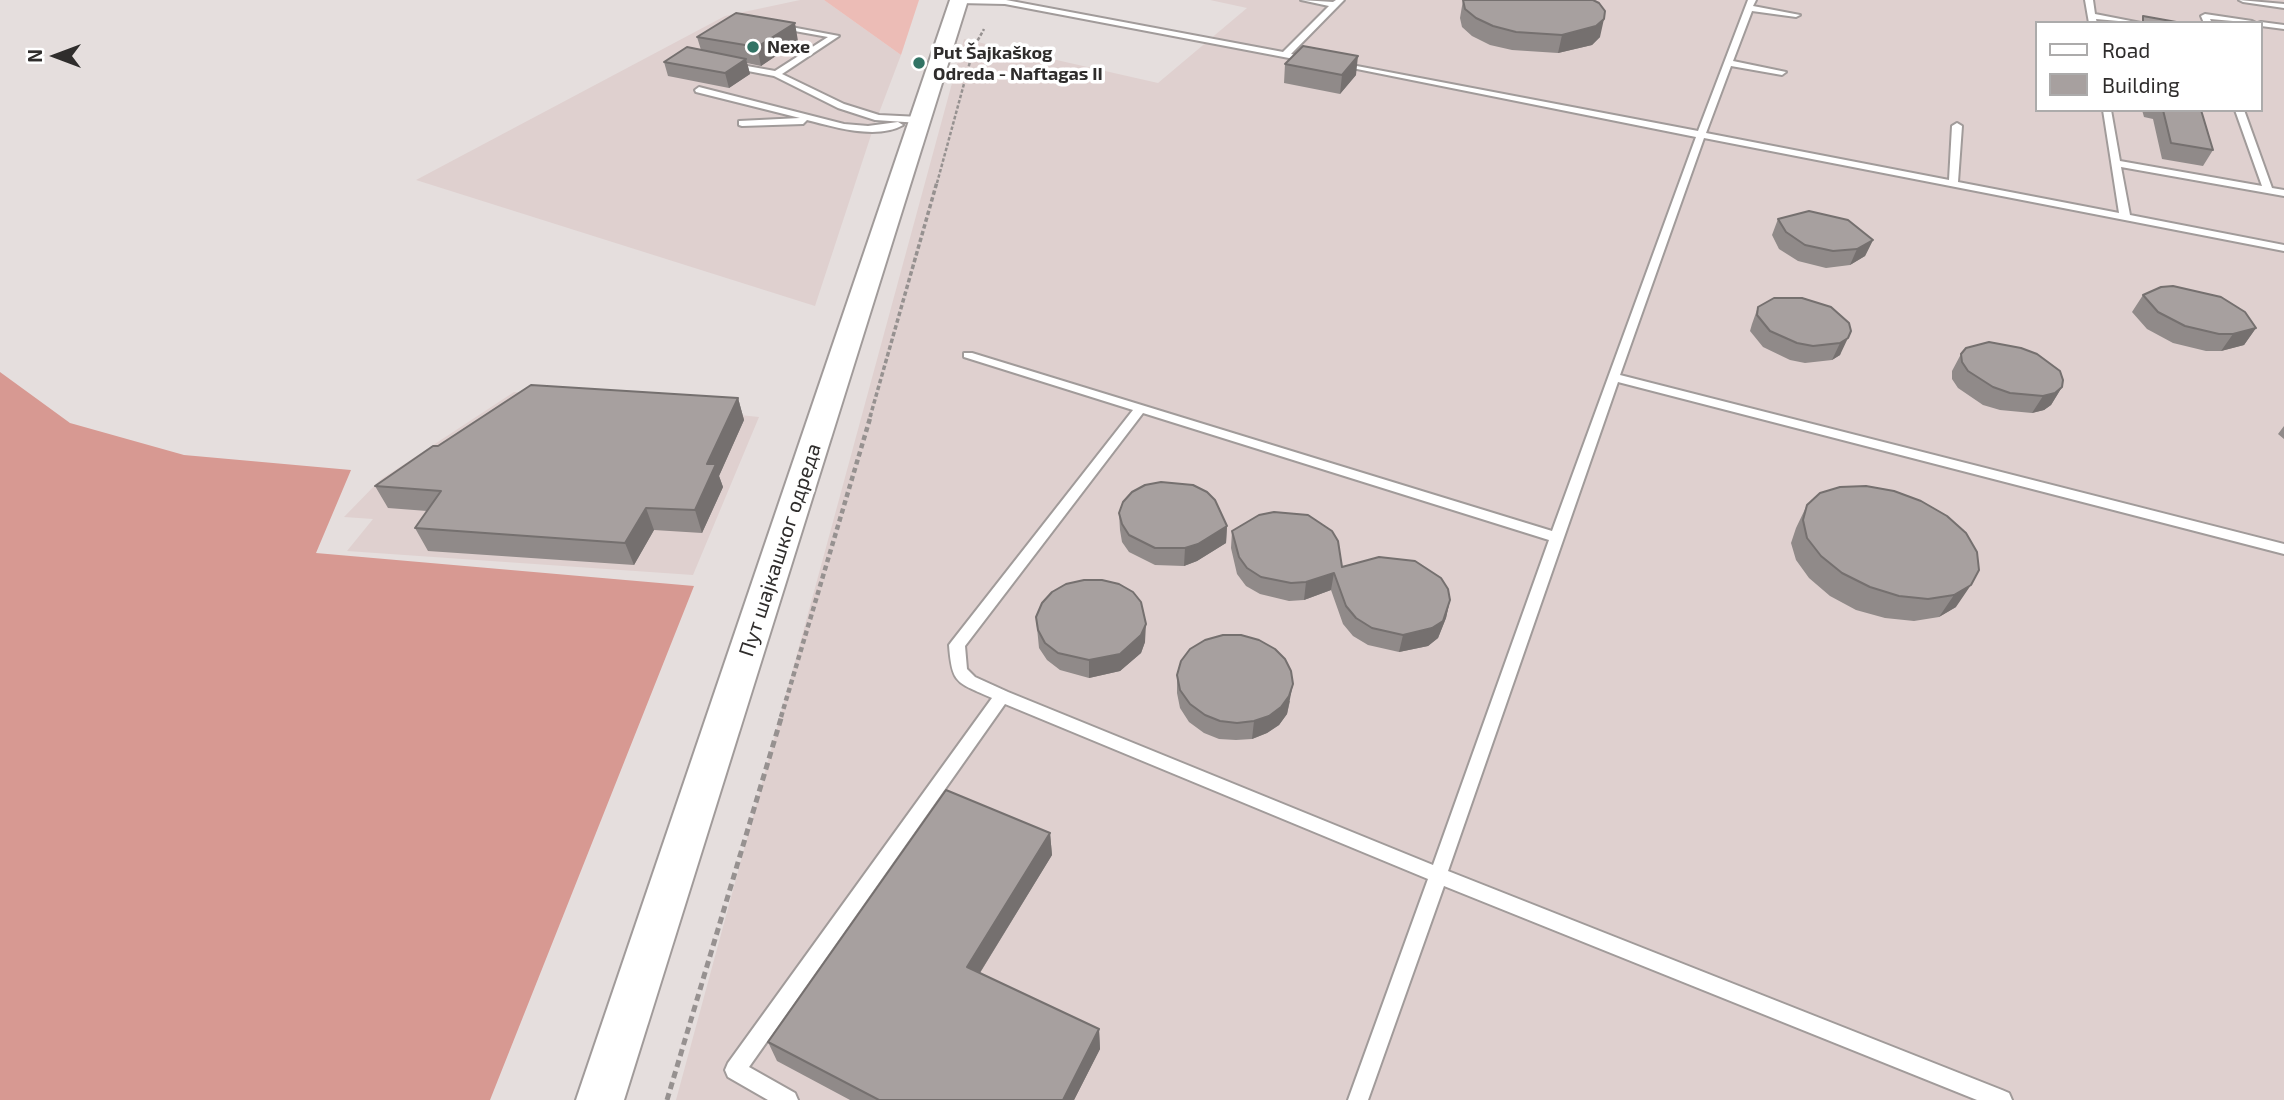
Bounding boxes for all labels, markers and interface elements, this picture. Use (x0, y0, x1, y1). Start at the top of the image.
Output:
north arrow (21, 21, 91, 91)
legend (2036, 21, 2263, 112)
place label: Nexe (767, 36, 810, 58)
text: Road (2102, 37, 2150, 62)
marker: Nexe (745, 39, 761, 55)
place label: Put Šajkaškog Odreda - Naftagas II (933, 42, 1103, 84)
text: N (23, 49, 46, 63)
marker: Put Šajkaškog Odreda - Naftagas II (911, 55, 927, 71)
text: Building (2102, 72, 2180, 97)
street label: Пут шајкашког одреда (734, 440, 826, 660)

